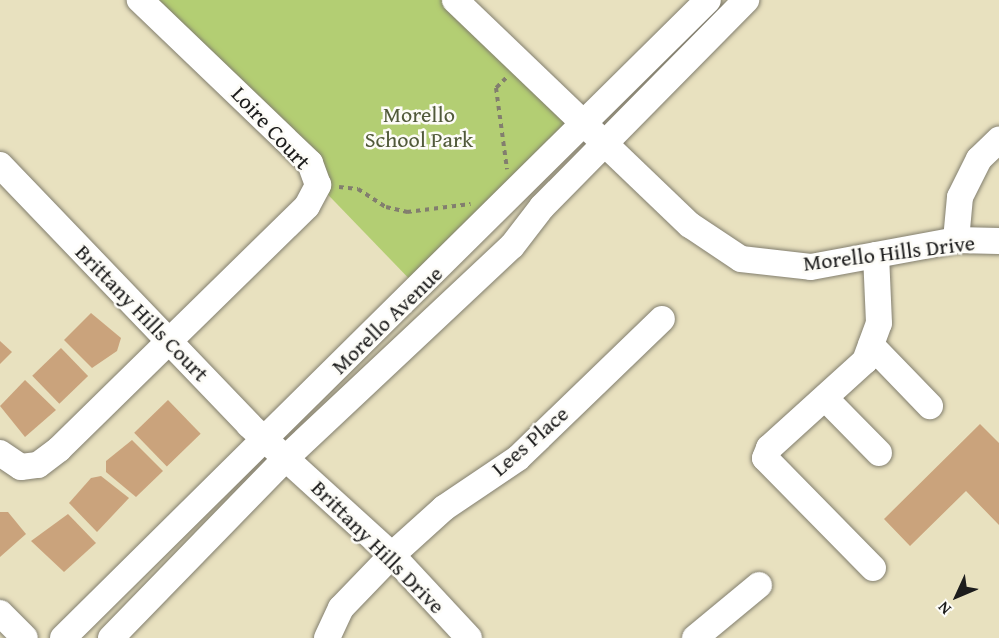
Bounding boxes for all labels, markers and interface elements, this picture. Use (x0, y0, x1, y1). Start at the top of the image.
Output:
street label: Loire Court (226, 81, 316, 175)
park label: Morello School Park (365, 101, 473, 152)
street label: Morello Hills Drive (802, 229, 976, 277)
street label: Brittany Hills Court (70, 239, 214, 387)
street label: Morello Avenue (326, 260, 448, 380)
street label: Lees Place (486, 400, 574, 482)
street label: Brittany Hills Drive (306, 475, 450, 619)
north arrow (927, 566, 987, 626)
text: N (932, 596, 956, 621)

